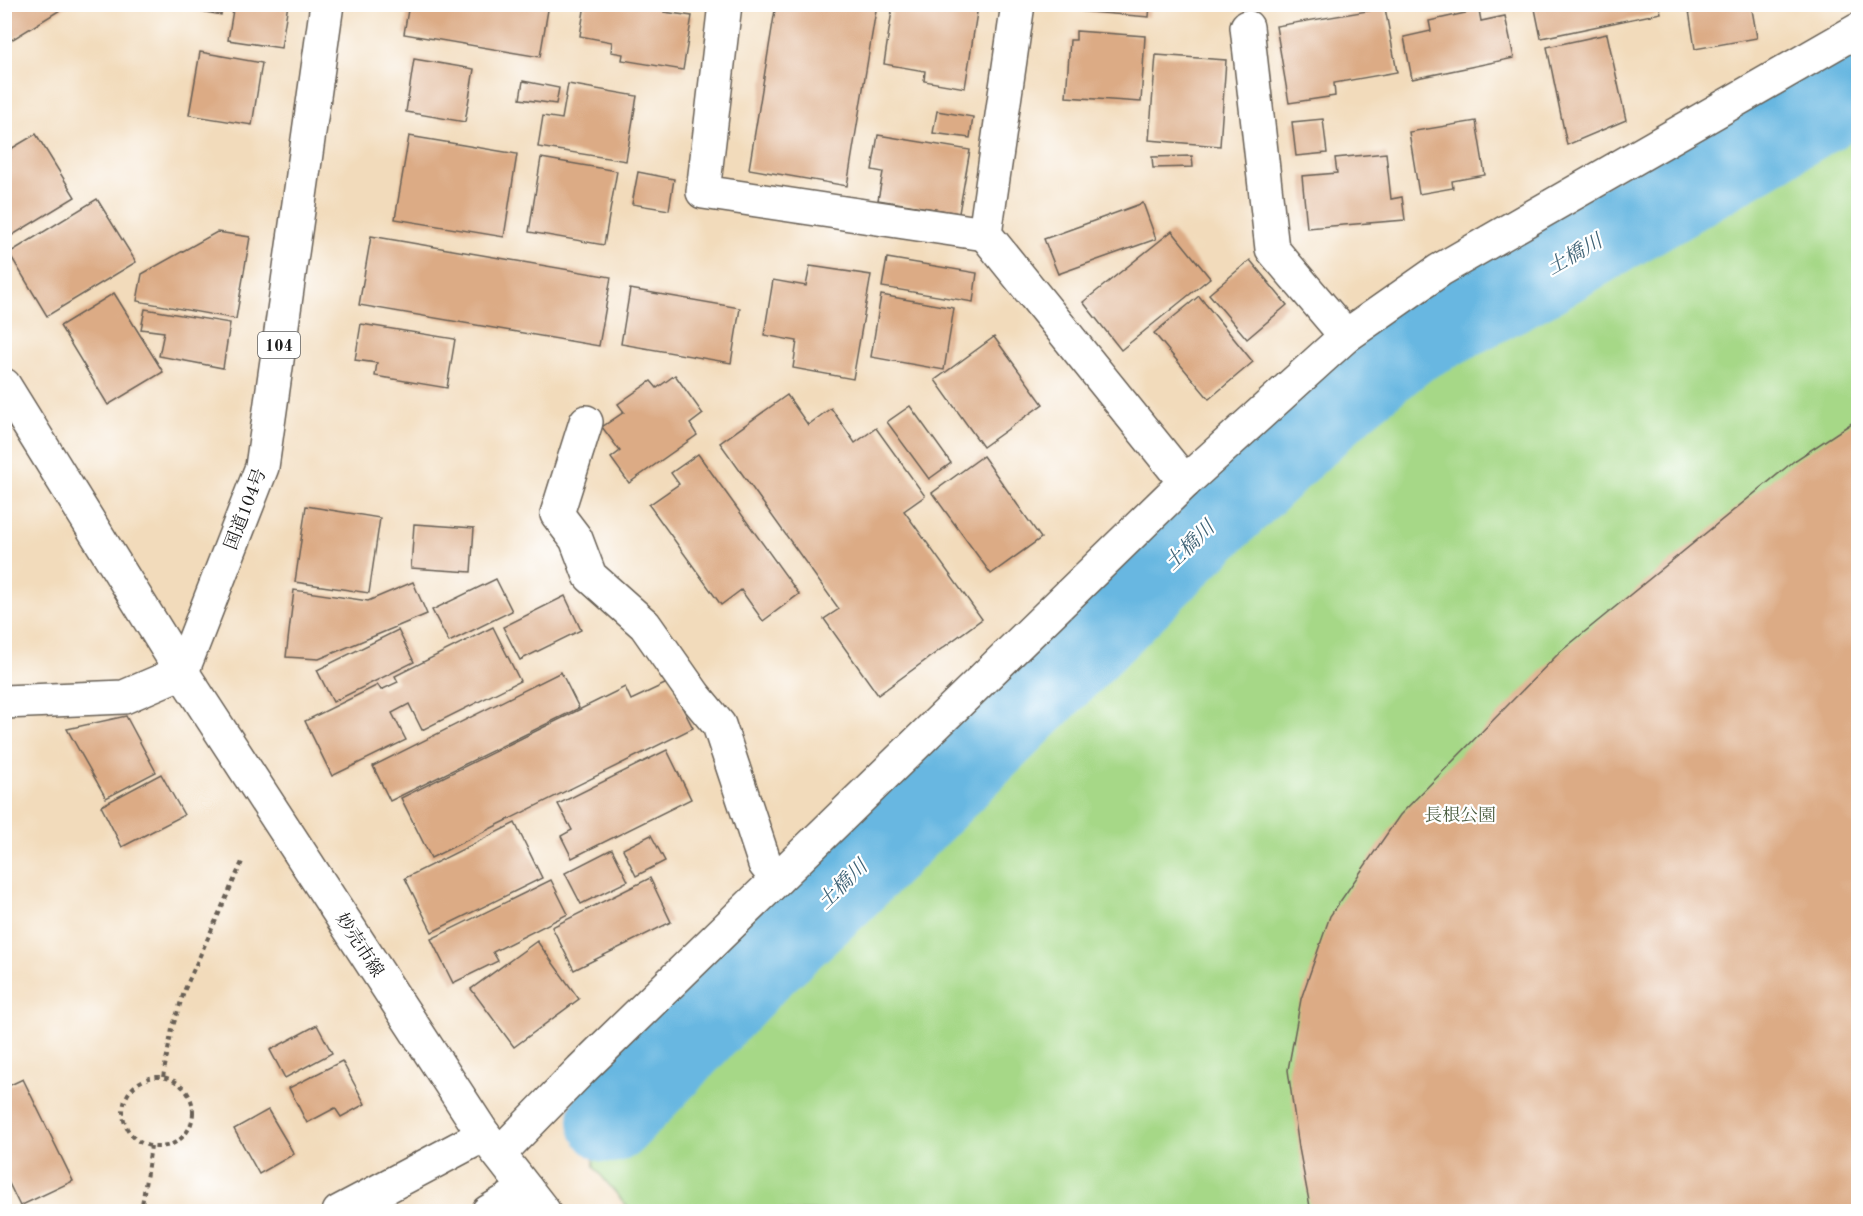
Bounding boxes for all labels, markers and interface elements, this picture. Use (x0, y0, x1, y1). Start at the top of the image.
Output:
water label: 土橋川 (1543, 229, 1608, 279)
road number: 104 (258, 332, 300, 358)
street label: 国道104号 (220, 466, 270, 552)
water label: 土橋川 (1160, 516, 1220, 574)
park label: 長根公園 (1424, 805, 1496, 825)
water label: 土橋川 (813, 855, 873, 913)
street label: 妙売市線 (332, 909, 388, 981)

